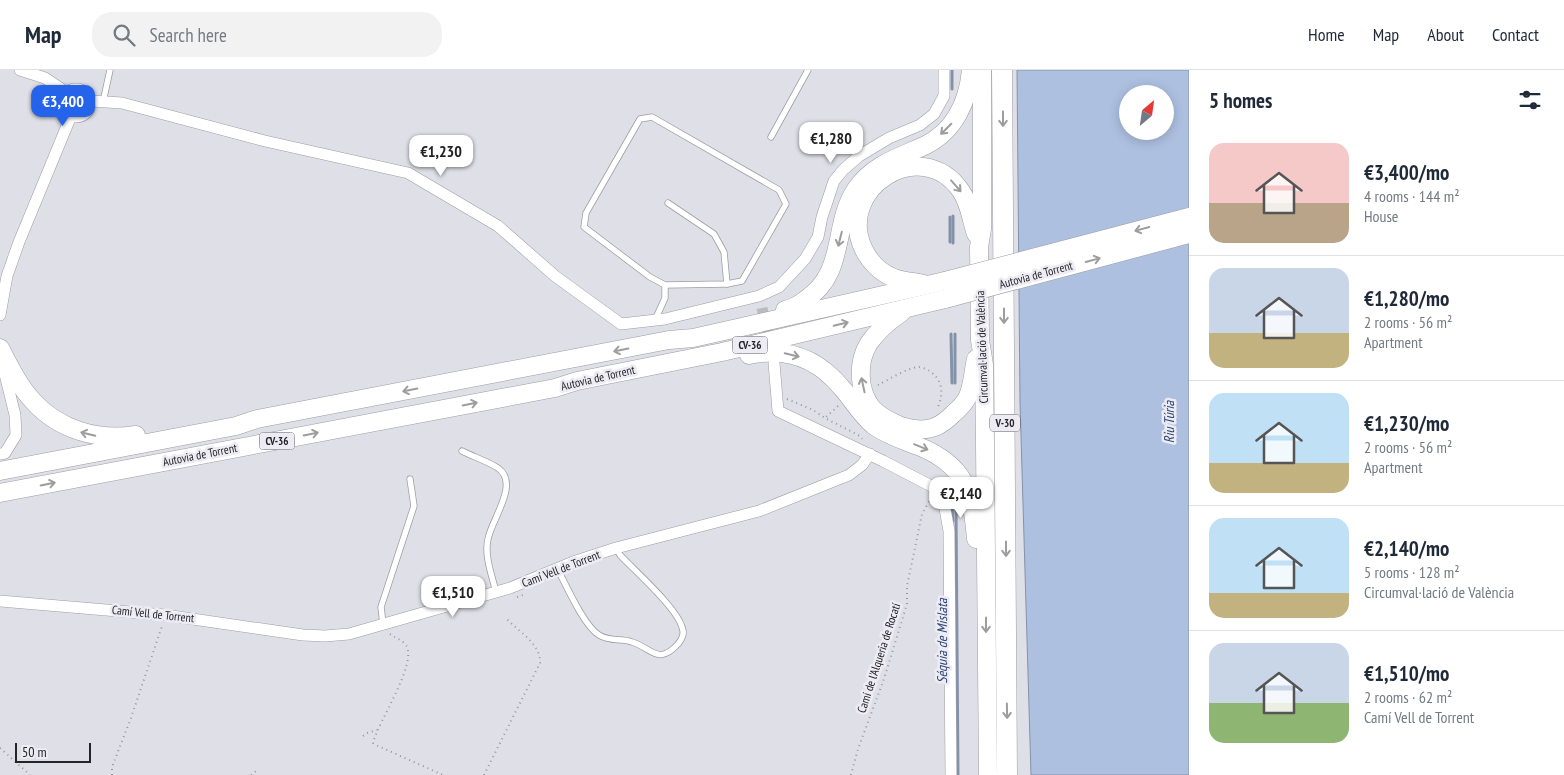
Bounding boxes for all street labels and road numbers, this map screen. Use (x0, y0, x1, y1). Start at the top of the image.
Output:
street label: Autovia de Torrent (997, 257, 1075, 292)
street label: Circumval·lació de València (972, 290, 991, 404)
road number: CV-36 (732, 336, 768, 354)
street label: Autovia de Torrent (559, 362, 637, 393)
road number: V-30 (990, 414, 1020, 432)
road number: CV-36 (260, 432, 294, 450)
street label: Autovia de Torrent (161, 440, 239, 469)
street label: Camí Vell de Torrent (520, 546, 603, 590)
street label: Camí de l'Alqueria de Rocatí (854, 601, 904, 715)
street label: Camí Vell de Torrent (111, 602, 196, 625)

